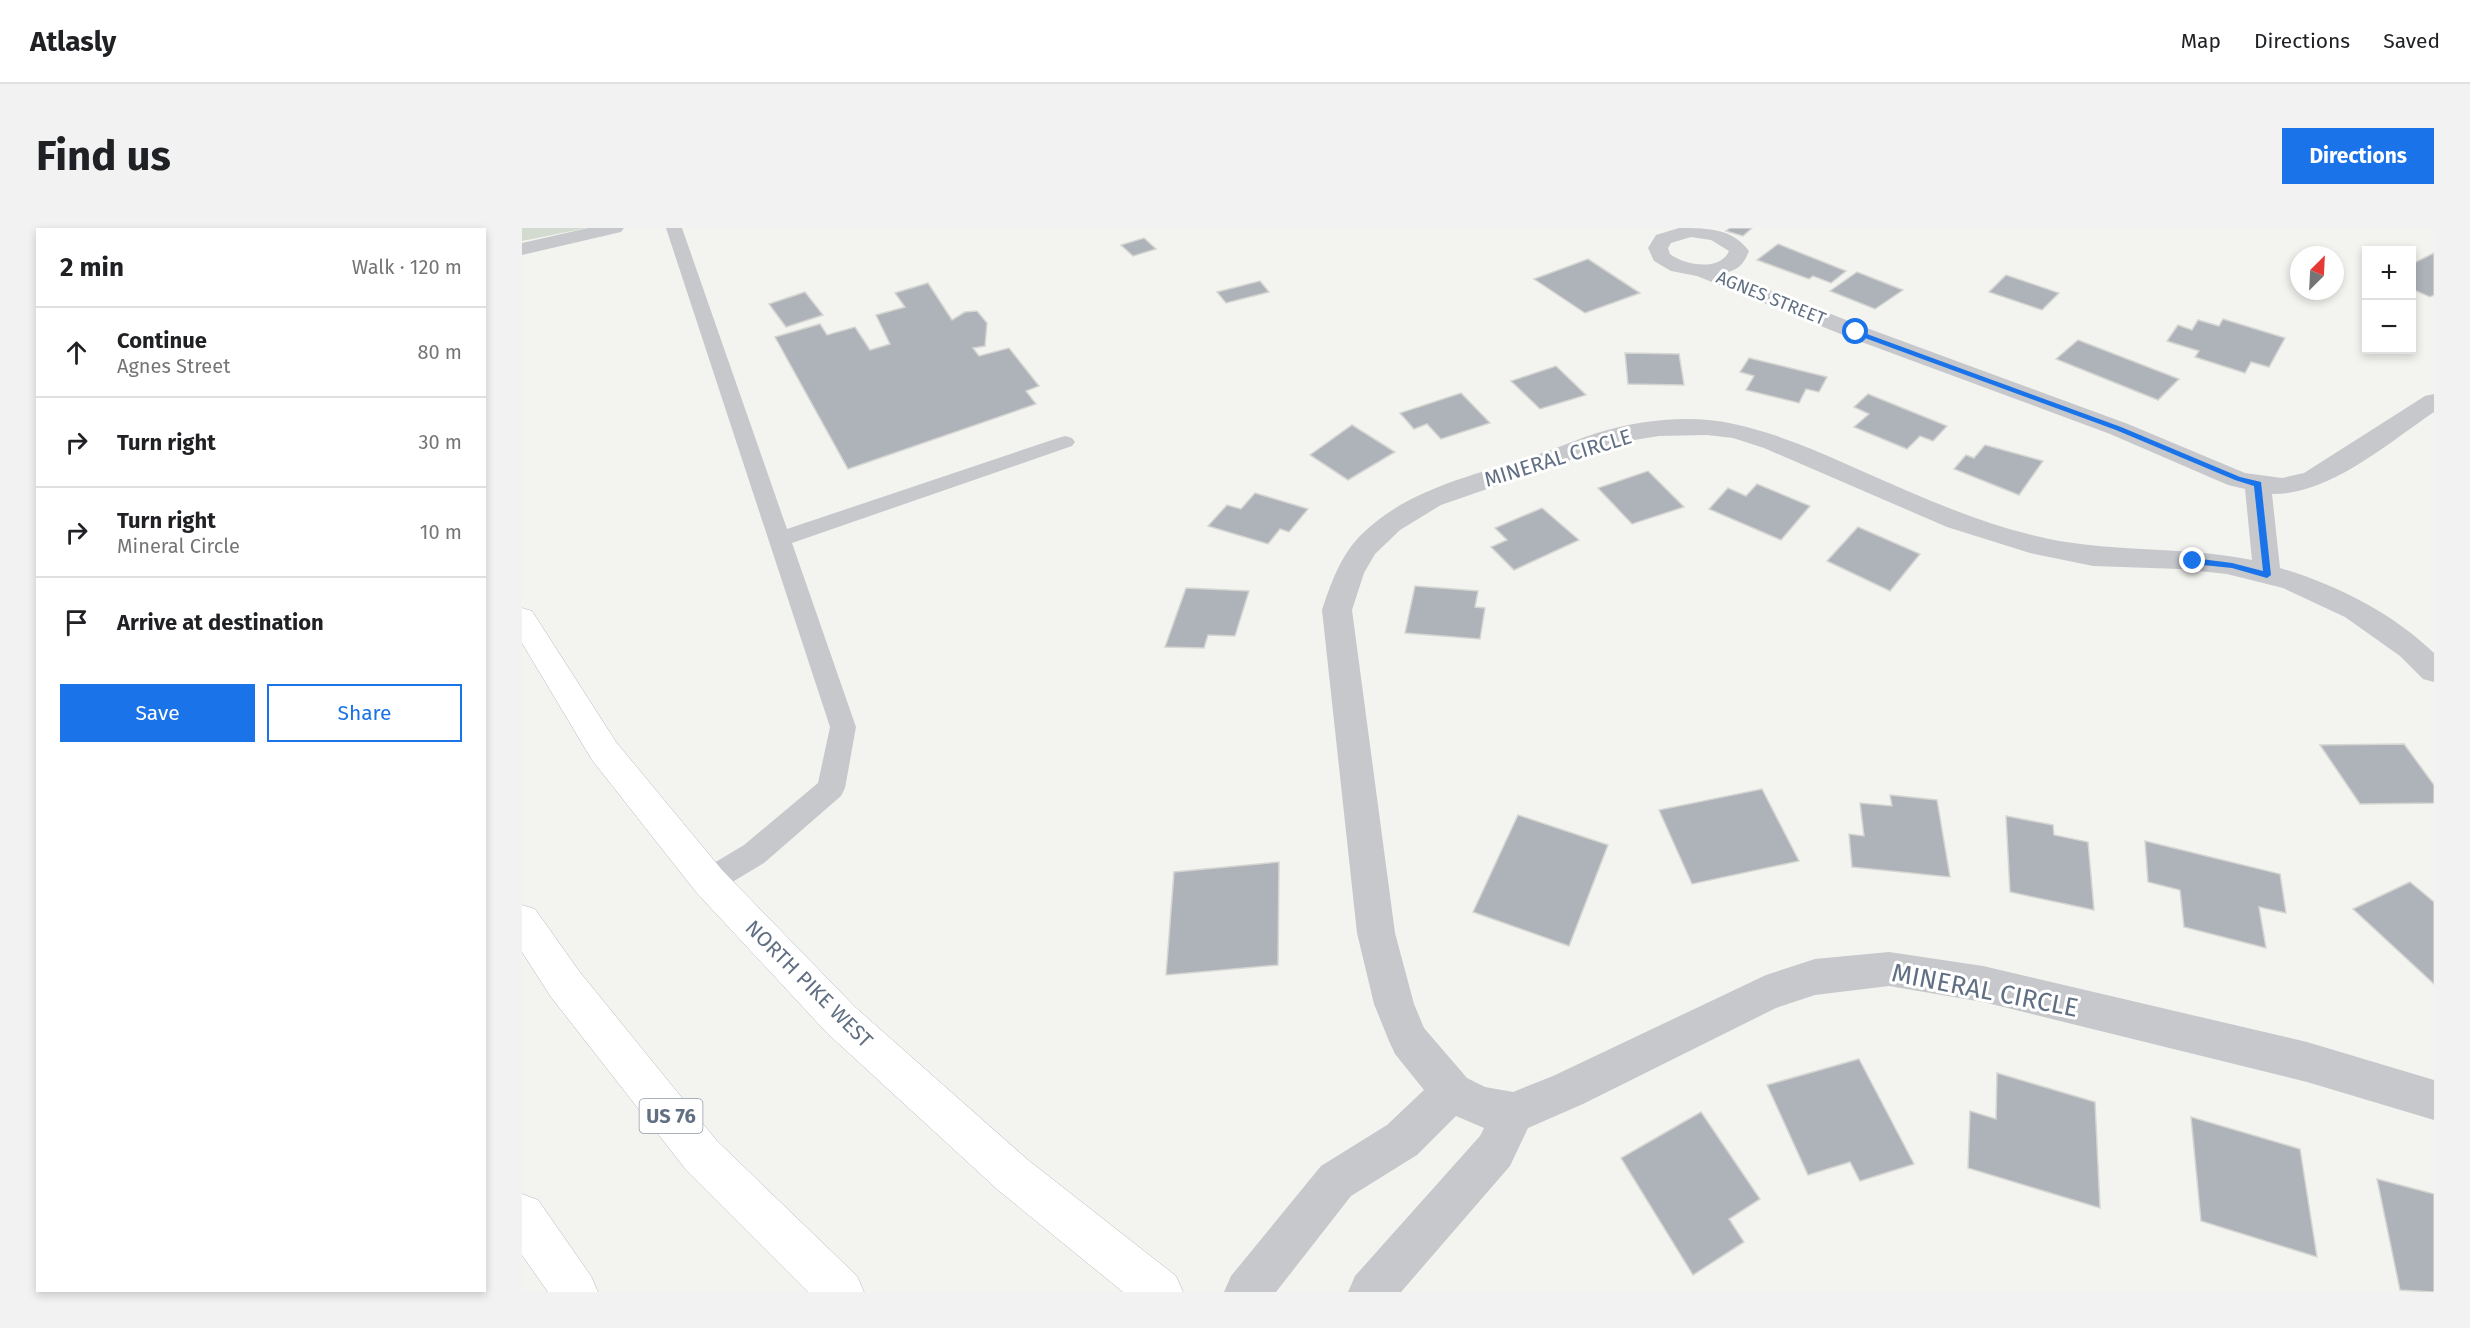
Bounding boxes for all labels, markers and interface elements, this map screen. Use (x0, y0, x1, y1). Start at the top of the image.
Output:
text: Atlasly (30, 25, 116, 58)
text: Map (2181, 28, 2221, 54)
text: Directions (2254, 28, 2350, 54)
text: Saved (2383, 28, 2440, 54)
button: Directions (2282, 128, 2434, 184)
text: Find us (36, 131, 171, 181)
north arrow (2290, 246, 2344, 300)
map controls (2362, 246, 2416, 354)
button: + (2362, 246, 2416, 300)
text: 2 min (60, 252, 124, 283)
text: Walk · 120 m (352, 255, 462, 279)
street label: AGNES STREET (1713, 266, 1830, 330)
button: − (2362, 300, 2416, 354)
route start (1842, 318, 1868, 344)
text: Continue (117, 327, 207, 354)
icon: ahead (60, 336, 93, 369)
text: 80 m (417, 340, 462, 364)
text: Agnes Street (117, 354, 230, 378)
street label: MINERAL CIRCLE (1481, 423, 1635, 493)
icon: right (60, 426, 93, 459)
text: Turn right (117, 429, 216, 456)
text: 30 m (418, 430, 462, 454)
text: Turn right (117, 507, 216, 534)
icon: right (60, 516, 93, 549)
text: 10 m (420, 520, 462, 544)
text: Mineral Circle (117, 534, 240, 558)
route end (2179, 547, 2205, 573)
icon: arrive (60, 606, 93, 639)
text: Arrive at destination (117, 609, 324, 636)
button: Save (60, 684, 255, 742)
button: Share (267, 684, 462, 742)
street label: NORTH PIKE WEST (740, 915, 878, 1053)
street label: MINERAL CIRCLE (1889, 957, 2081, 1024)
road number: US 76 (640, 1099, 702, 1133)

